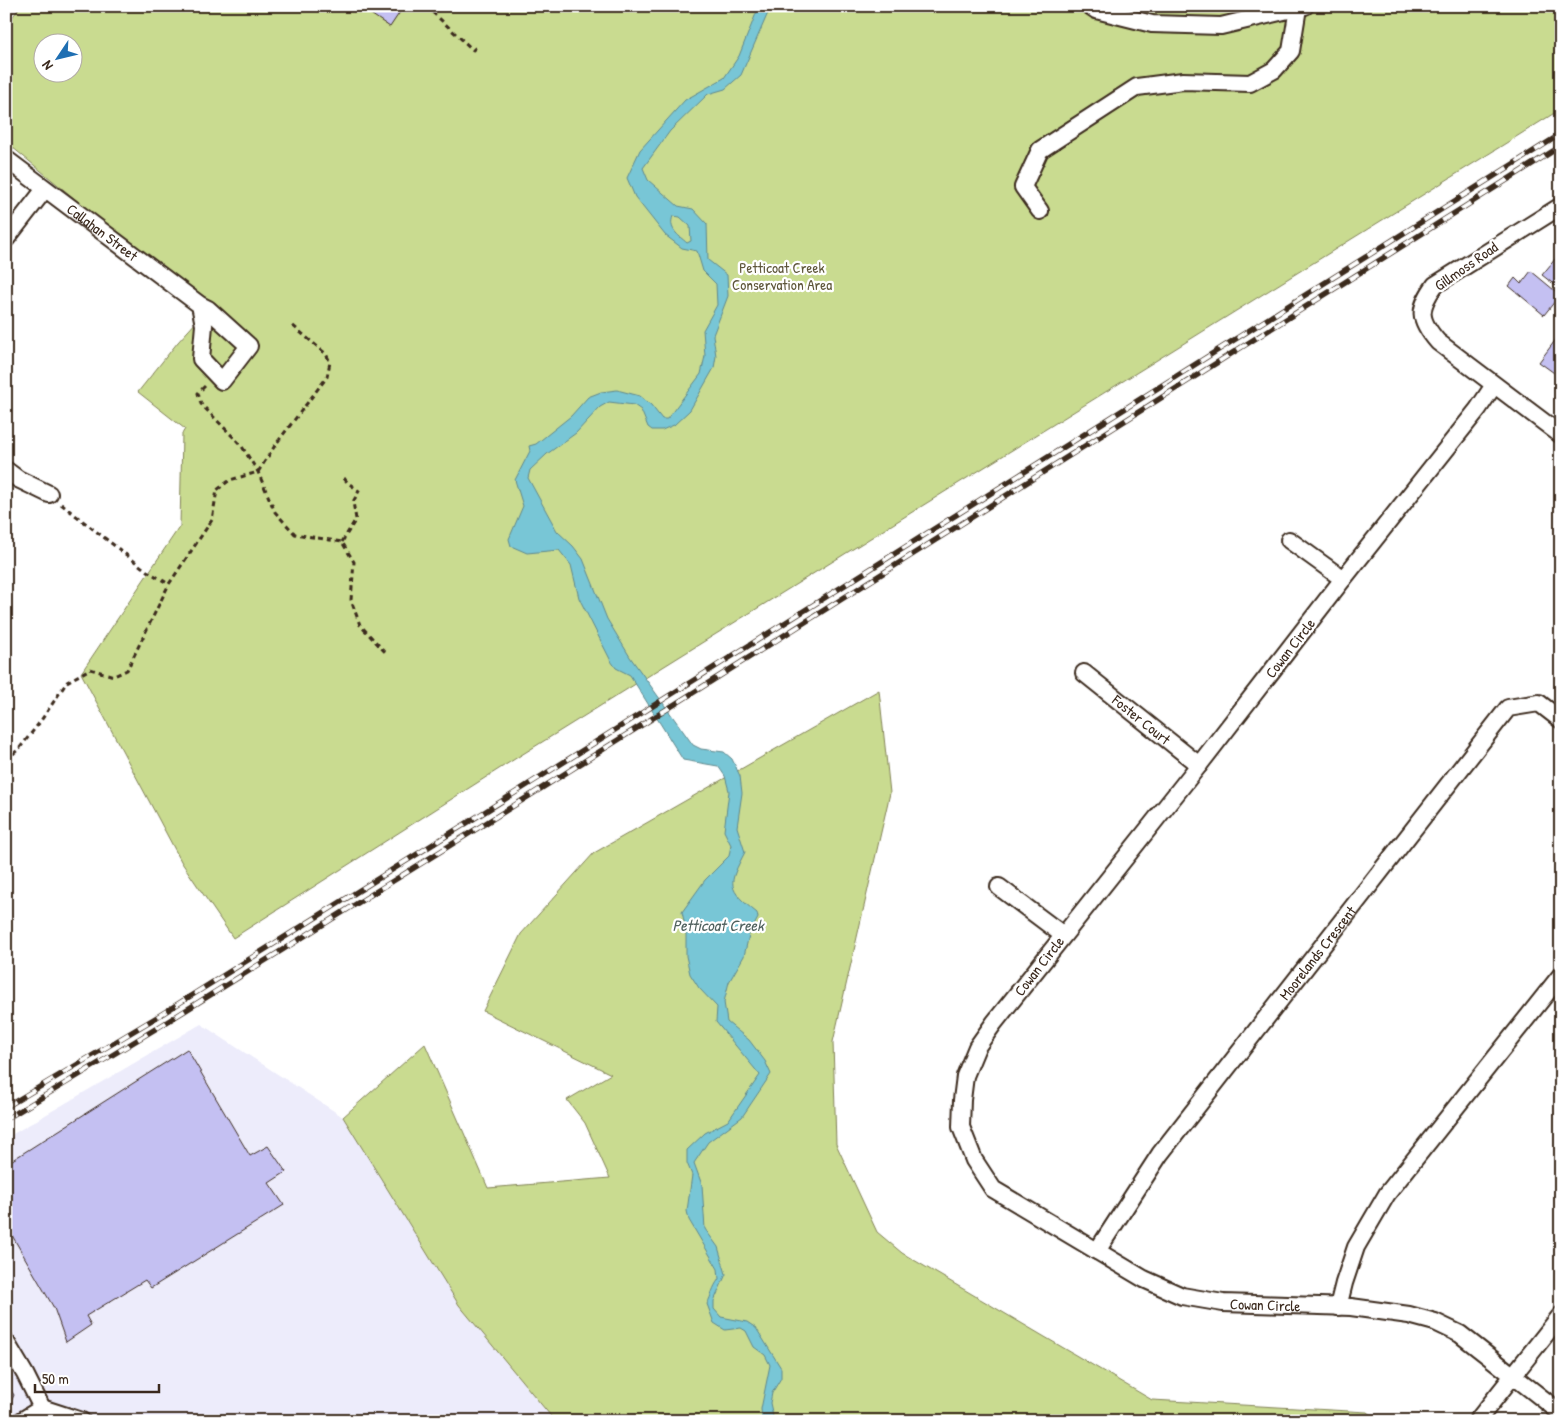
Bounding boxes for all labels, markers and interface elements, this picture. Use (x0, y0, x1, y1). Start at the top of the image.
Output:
north arrow (32, 32, 82, 82)
text: N (37, 57, 57, 74)
street label: Callahan Street (63, 198, 143, 266)
street label: Gillmoss Road (1430, 236, 1502, 295)
park label: Petticoat Creek Conservation Area (732, 257, 832, 295)
street label: Cowan Circle (1260, 614, 1320, 682)
street label: Foster Court (1107, 689, 1176, 750)
street label: Moorelands Crescent (1274, 901, 1361, 1004)
water label: Petticoat Creek (672, 914, 765, 936)
street label: Cowan Circle (1009, 932, 1069, 1000)
street label: Cowan Circle (1230, 1293, 1301, 1316)
scale bar (35, 1362, 159, 1394)
text: 50 m (42, 1368, 69, 1389)

